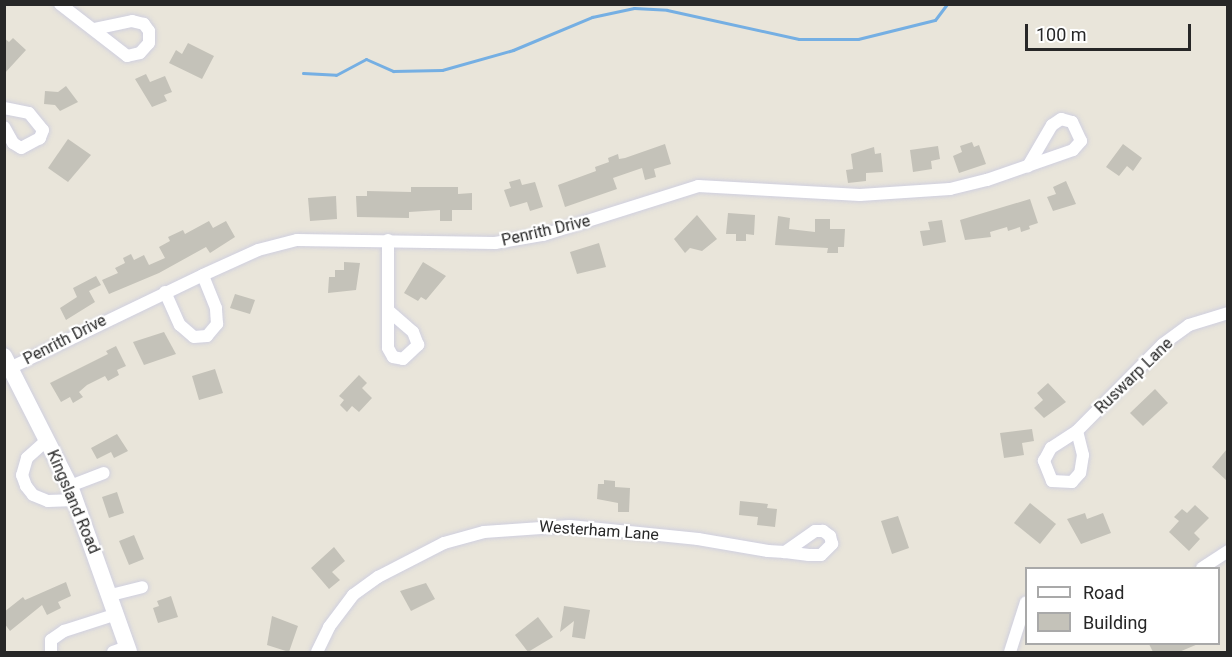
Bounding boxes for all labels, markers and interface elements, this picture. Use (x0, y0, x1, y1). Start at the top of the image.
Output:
scale bar (1028, 12, 1194, 50)
text: 100 m (1036, 24, 1087, 45)
street label: Penrith Drive (500, 211, 592, 251)
street label: Penrith Drive (20, 311, 110, 369)
street label: Ruswarp Lane (1091, 334, 1177, 418)
street label: Kingsland Road (42, 447, 104, 557)
street label: Westerham Lane (538, 517, 660, 545)
legend (1025, 567, 1220, 645)
text: Road (1083, 582, 1124, 603)
text: Building (1083, 612, 1147, 633)

